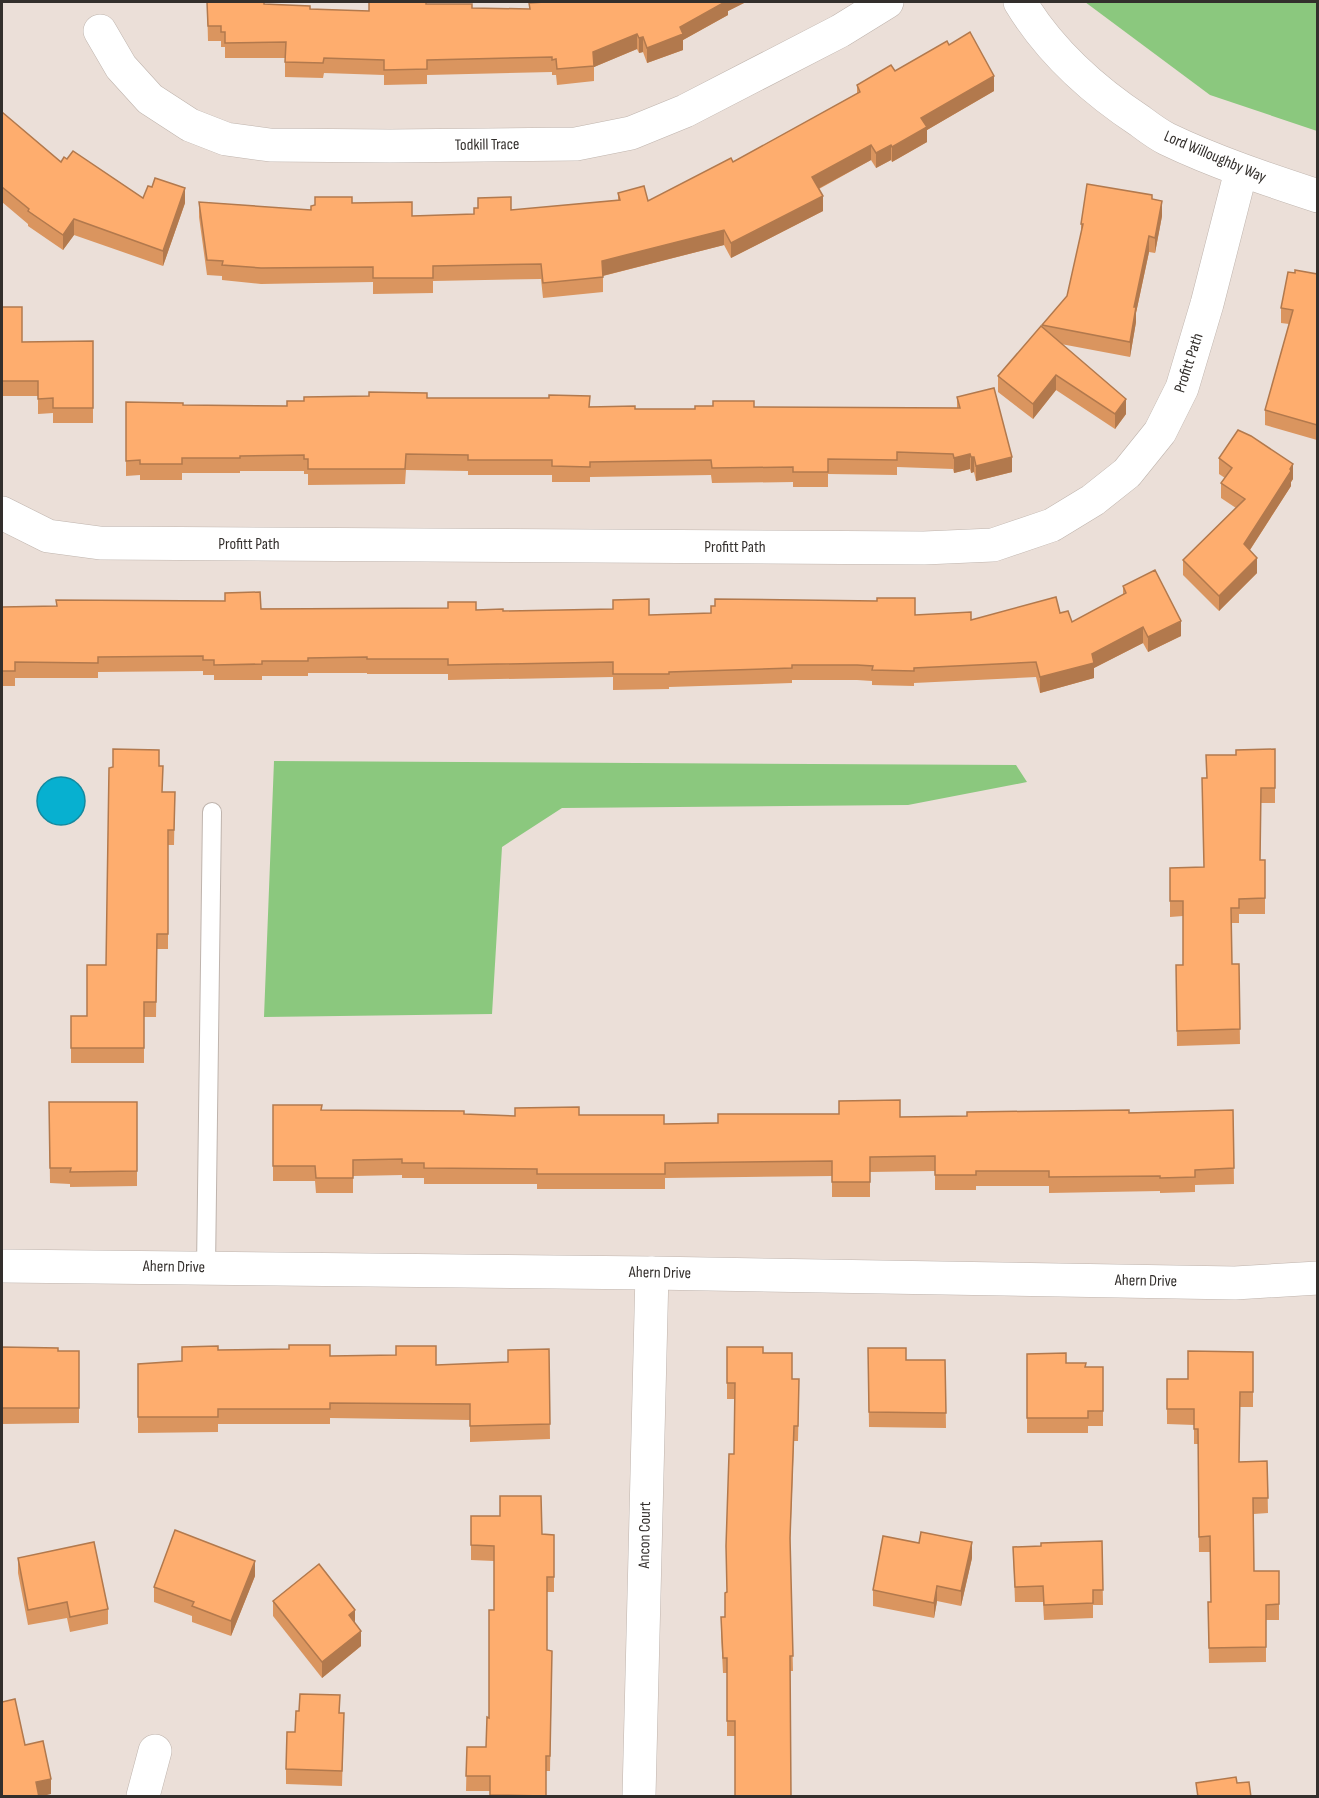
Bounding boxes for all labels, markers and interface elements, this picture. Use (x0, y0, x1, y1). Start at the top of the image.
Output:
street label: Lord Willoughby Way (1161, 127, 1269, 187)
street label: Todkill Trace (454, 135, 520, 155)
street label: Profitt Path (1170, 331, 1208, 395)
street label: Profitt Path (218, 535, 280, 554)
street label: Profitt Path (704, 538, 766, 557)
street label: Ahern Drive (142, 1257, 205, 1277)
street label: Ahern Drive (628, 1263, 691, 1283)
street label: Ahern Drive (1114, 1271, 1177, 1291)
street label: Ancon Court (635, 1501, 655, 1570)

